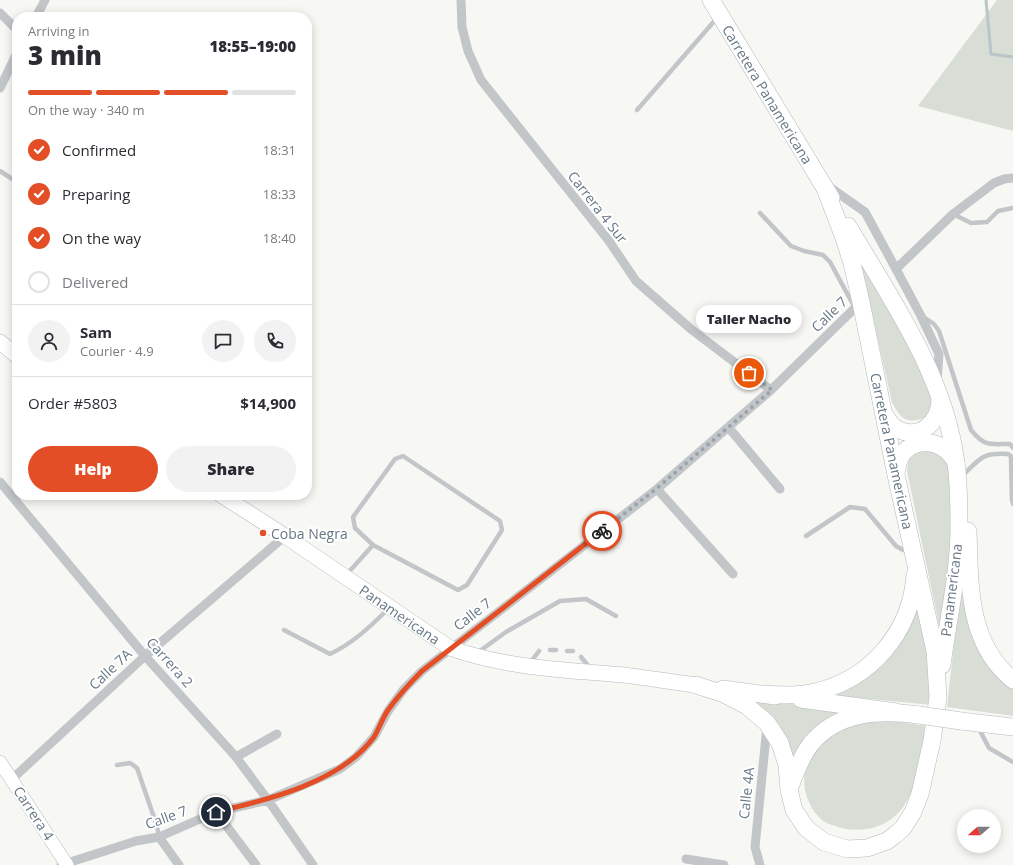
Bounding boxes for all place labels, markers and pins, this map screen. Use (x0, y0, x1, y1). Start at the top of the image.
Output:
callout: Taller Nacho (696, 305, 802, 333)
pin (732, 356, 766, 390)
place label: Coba Negra (271, 524, 348, 543)
marker: Coba Negra (258, 528, 268, 538)
pin (199, 795, 233, 829)

